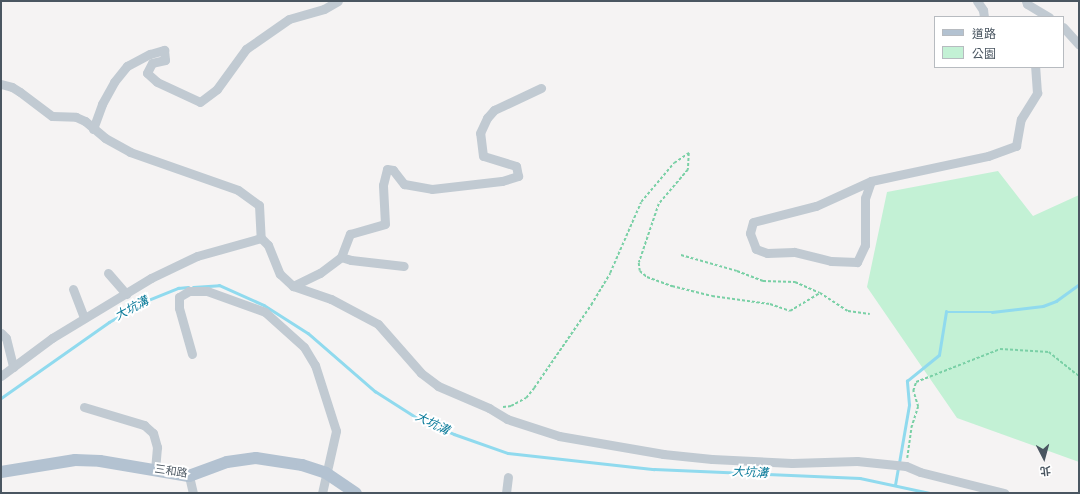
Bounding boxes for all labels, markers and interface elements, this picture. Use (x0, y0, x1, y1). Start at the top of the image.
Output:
legend (934, 16, 1064, 68)
text: 道路 (972, 27, 996, 41)
text: 公園 (972, 47, 996, 61)
water label: 大坑溝 (113, 294, 151, 324)
water label: 大坑溝 (413, 410, 451, 438)
north arrow (1024, 438, 1064, 478)
street label: 三和路 (154, 463, 188, 481)
text: 北 (1039, 463, 1051, 477)
water label: 大坑溝 (732, 465, 768, 481)

